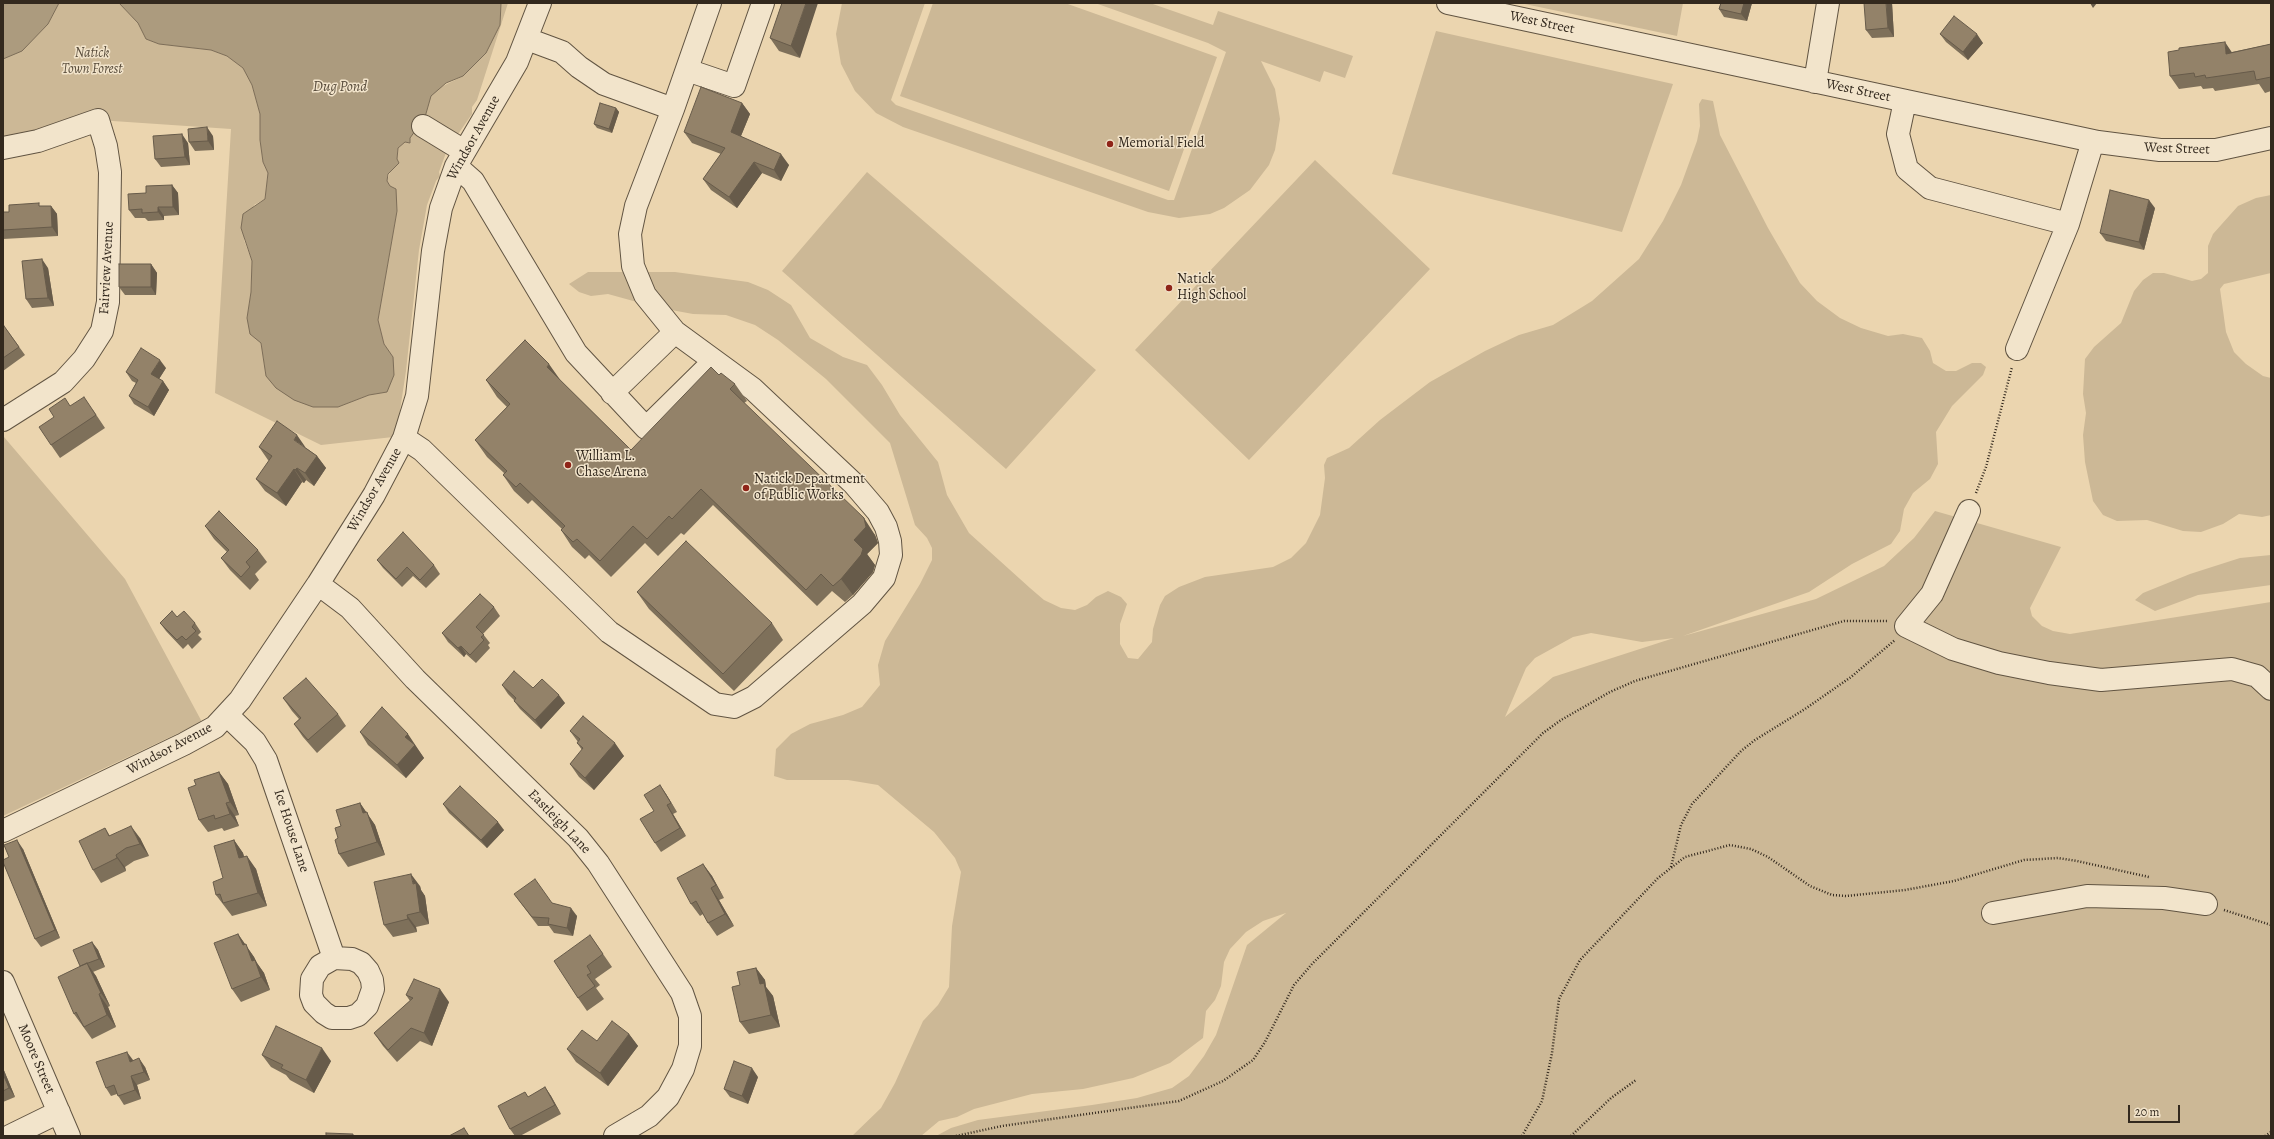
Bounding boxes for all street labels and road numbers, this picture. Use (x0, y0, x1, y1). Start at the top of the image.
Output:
street label: West Street (1508, 8, 1576, 38)
street label: West Street (1824, 76, 1892, 106)
street label: Windsor Avenue (444, 93, 504, 183)
street label: West Street (2144, 139, 2210, 159)
street label: Fairview Avenue (96, 221, 118, 315)
street label: Windsor Avenue (344, 445, 406, 535)
street label: Windsor Avenue (125, 720, 215, 778)
street label: Eastleigh Lane (524, 786, 594, 858)
street label: Ice House Lane (270, 787, 312, 875)
street label: Moore Street (14, 1022, 58, 1096)

